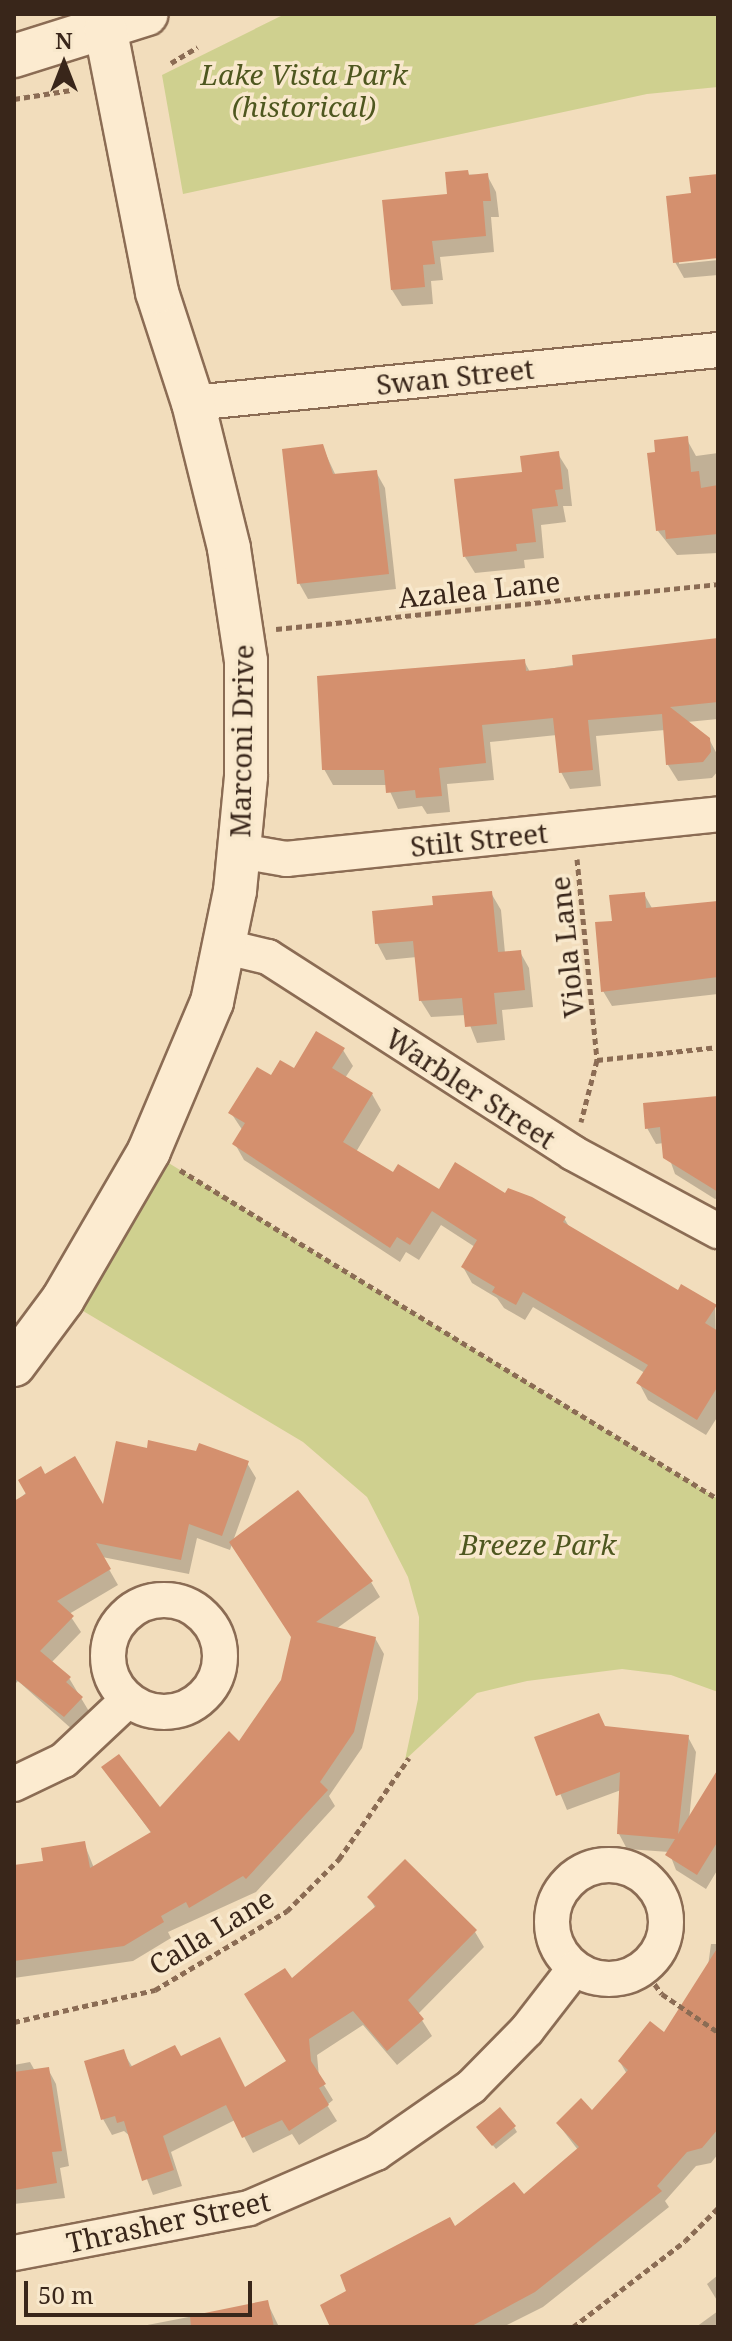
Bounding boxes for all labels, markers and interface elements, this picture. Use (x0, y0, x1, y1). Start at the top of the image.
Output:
north arrow (24, 24, 104, 104)
text: N (55, 25, 73, 55)
park label: Lake Vista Park (historical) (201, 57, 407, 123)
street label: Swan Street (375, 351, 535, 401)
street label: Azalea Lane (396, 564, 562, 614)
street label: Marconi Drive (223, 644, 259, 838)
street label: Stilt Street (409, 815, 549, 863)
street label: Viola Lane (542, 875, 590, 1019)
street label: Warbler Street (380, 1021, 562, 1155)
park label: Breeze Park (460, 1527, 616, 1561)
street label: Calla Lane (143, 1881, 279, 1981)
street label: Thrasher Street (63, 2183, 273, 2259)
scale bar (28, 2265, 256, 2315)
text: 50 m (38, 2278, 94, 2311)

